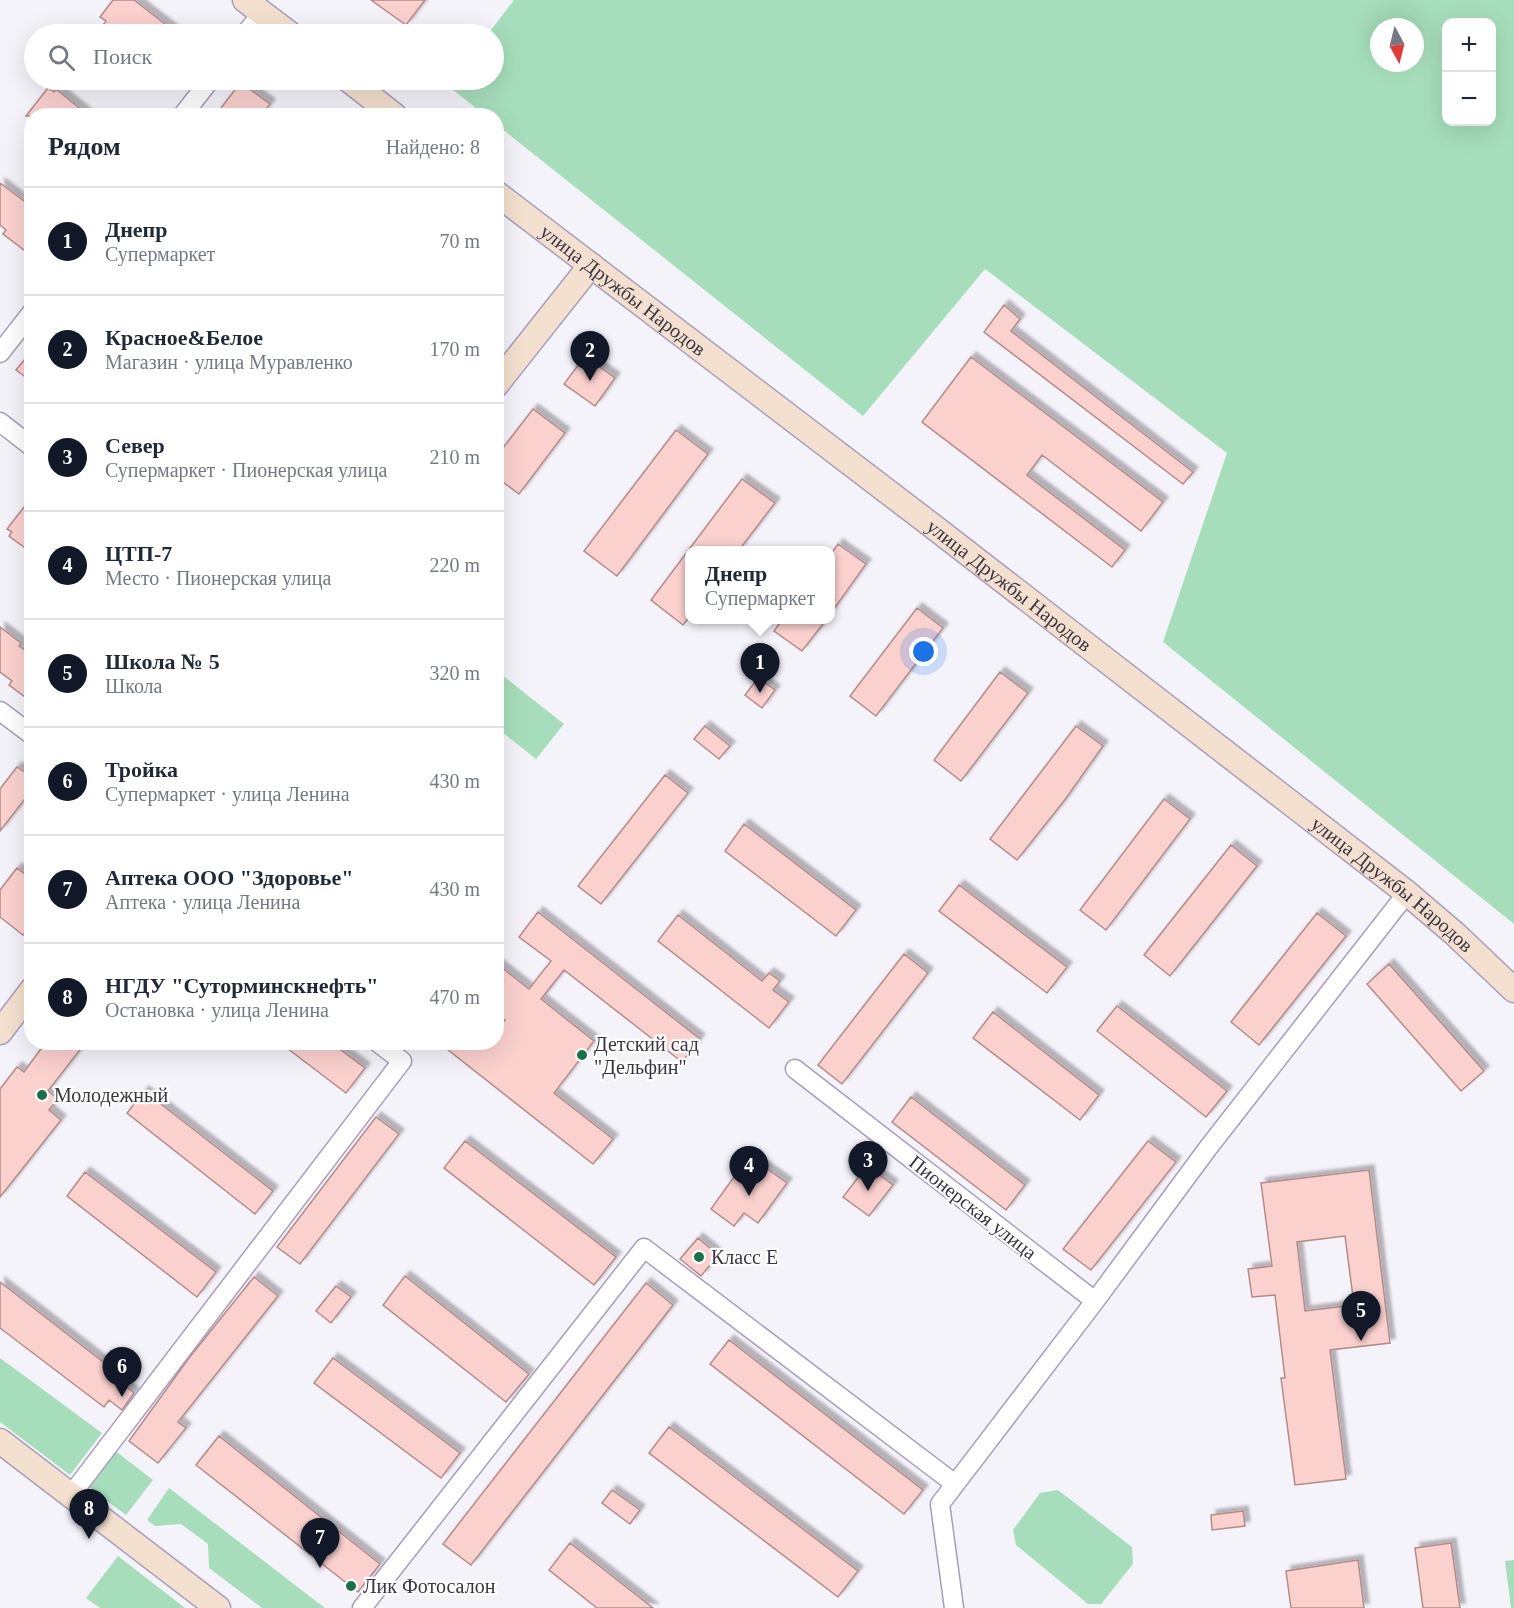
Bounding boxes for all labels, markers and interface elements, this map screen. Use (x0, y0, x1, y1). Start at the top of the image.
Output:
north arrow (1370, 18, 1424, 72)
map controls (1442, 18, 1496, 126)
button: + (1442, 18, 1496, 72)
search box (24, 24, 504, 90)
icon: search (45, 41, 78, 74)
text: Поиск (93, 44, 152, 69)
button: − (1442, 72, 1496, 126)
text: Рядом (48, 132, 121, 161)
text: Найдено: 8 (386, 136, 480, 158)
text: Днепр (105, 217, 168, 242)
street label: улица Дружбы Народов (536, 220, 710, 360)
text: 1 (63, 230, 73, 252)
text: 70 m (439, 230, 480, 252)
text: Супермаркет (105, 243, 215, 265)
text: Красное&Белое (105, 325, 263, 350)
pin: 2 (570, 332, 610, 381)
text: 2 (63, 338, 73, 360)
text: 170 m (429, 338, 480, 360)
text: Магазин · улица Муравленко (105, 351, 353, 373)
text: Север (105, 433, 165, 458)
text: 3 (63, 446, 73, 468)
text: 210 m (429, 446, 480, 468)
text: Супермаркет · Пионерская улица (105, 459, 388, 481)
street label: улица Дружбы Народов (922, 515, 1096, 656)
text: ЦТП-7 (105, 541, 172, 566)
popup (685, 546, 835, 624)
text: 4 (63, 554, 73, 576)
text: 220 m (429, 554, 480, 576)
text: Днепр (705, 561, 767, 586)
text: Место · Пионерская улица (105, 567, 331, 589)
text: Супермаркет (705, 587, 815, 609)
your location (909, 637, 938, 666)
pin: 1 (740, 644, 780, 693)
text: Школа № 5 (105, 649, 220, 674)
text: 5 (63, 662, 73, 684)
text: 320 m (429, 662, 480, 684)
text: Школа (105, 675, 162, 697)
text: Тройка (105, 757, 178, 782)
text: 6 (63, 770, 73, 792)
text: 430 m (429, 770, 480, 792)
text: Супермаркет · улица Ленина (105, 783, 350, 805)
street label: улица Дружбы Народов (1306, 812, 1478, 956)
text: Аптека ООО "Здоровье" (105, 865, 353, 890)
text: 7 (63, 878, 73, 900)
text: 430 m (429, 878, 480, 900)
text: Аптека · улица Ленина (105, 891, 300, 913)
text: НГДУ "Суторминскнефть" (105, 973, 379, 998)
text: 8 (63, 986, 73, 1008)
text: 470 m (429, 986, 480, 1008)
text: Остановка · улица Ленина (105, 999, 329, 1021)
place label: Детский сад "Дельфин" (594, 1033, 699, 1079)
marker: Детский сад "Дельфин" (575, 1048, 589, 1062)
place label: Молодежный (54, 1084, 168, 1107)
marker: Молодежный (35, 1088, 49, 1102)
pin: 3 (848, 1142, 888, 1191)
pin: 4 (730, 1146, 768, 1196)
street label: Пионерская улица (904, 1150, 1041, 1264)
place label: Класс Е (711, 1246, 778, 1268)
marker: Класс Е (692, 1250, 706, 1264)
pin: 5 (1342, 1292, 1380, 1341)
pin: 6 (102, 1348, 142, 1397)
pin: 8 (70, 1490, 109, 1539)
pin: 7 (300, 1518, 340, 1568)
place label: Лик Фотосалон (363, 1575, 496, 1597)
marker: Лик Фотосалон (344, 1579, 358, 1593)

